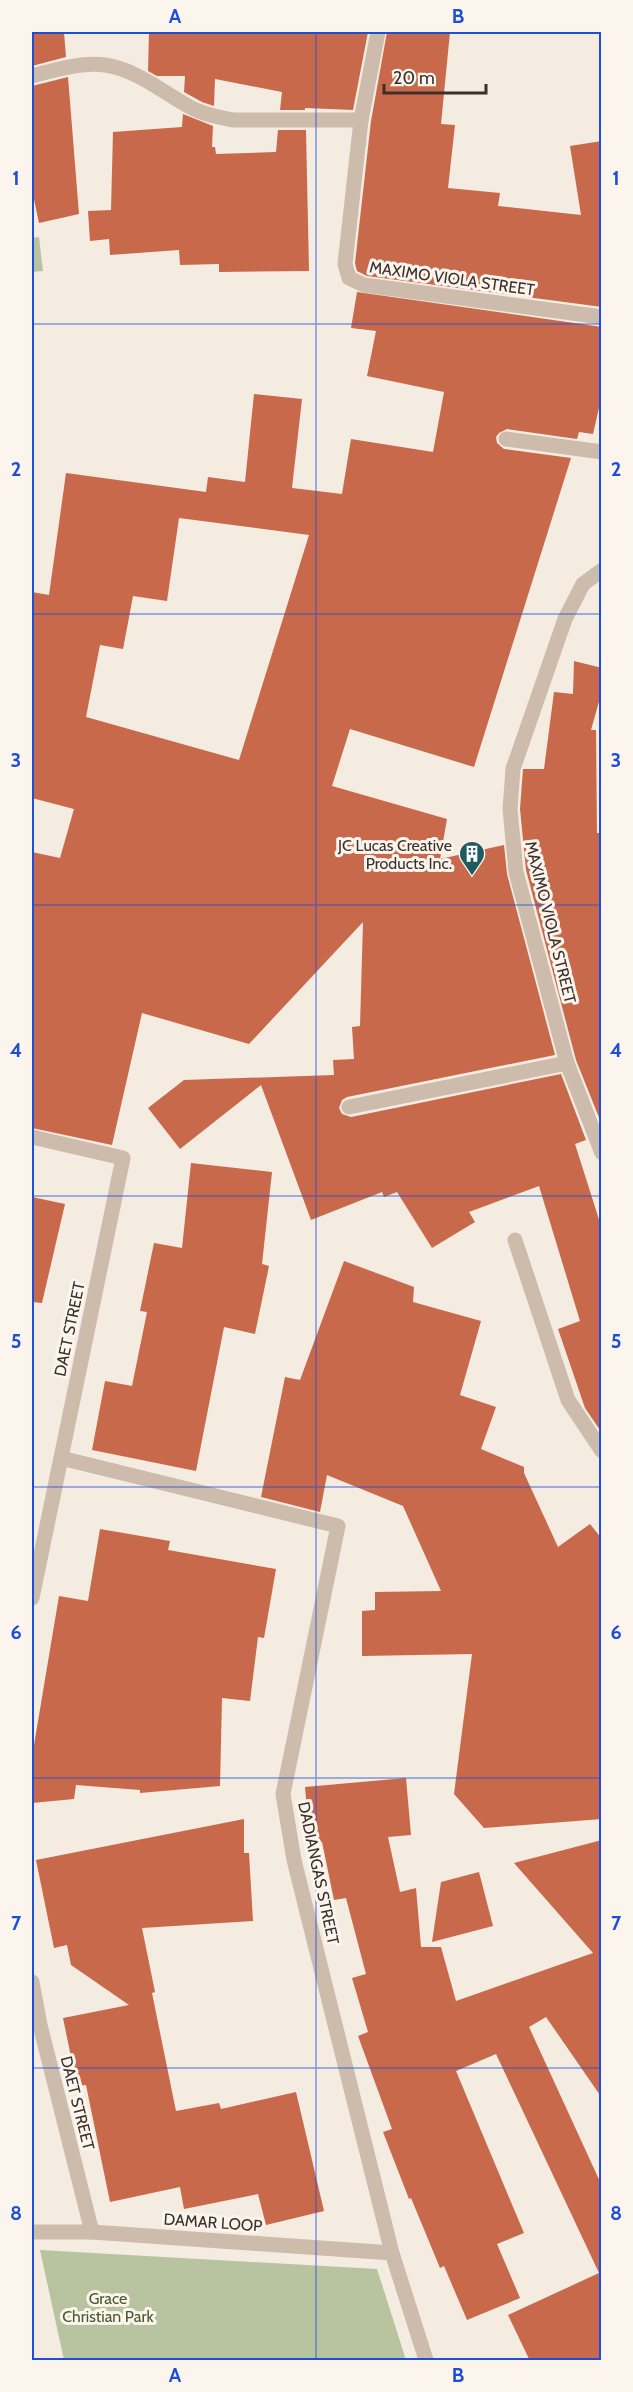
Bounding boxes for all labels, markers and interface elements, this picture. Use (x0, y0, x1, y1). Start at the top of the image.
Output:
text: A (169, 4, 182, 28)
text: B (452, 4, 464, 28)
scale bar (384, 57, 486, 95)
text: 20 m (393, 67, 435, 89)
text: 1 (12, 166, 20, 190)
text: 1 (612, 166, 620, 190)
street label: MAXIMO VIOLA STREET (368, 257, 536, 300)
text: 2 (11, 457, 21, 481)
text: 2 (611, 457, 621, 481)
text: 3 (11, 748, 21, 772)
text: 3 (611, 748, 621, 772)
place label: JC Lucas Creative Products Inc. (337, 836, 452, 873)
building icon: JC Lucas Creative Products Inc. (457, 839, 487, 877)
street label: MAXIMO VIOLA STREET (521, 839, 580, 1006)
text: 4 (10, 1038, 22, 1062)
text: 4 (610, 1038, 622, 1062)
street label: DAET STREET (50, 1280, 89, 1378)
text: 5 (11, 1329, 21, 1353)
text: 5 (611, 1329, 621, 1353)
text: 6 (10, 1620, 22, 1644)
text: 6 (610, 1620, 622, 1644)
street label: DADIANGAS STREET (294, 1800, 343, 1947)
text: 7 (11, 1911, 22, 1935)
text: 7 (611, 1911, 622, 1935)
street label: DAET STREET (57, 2054, 98, 2152)
text: 8 (10, 2201, 22, 2225)
text: 8 (610, 2201, 622, 2225)
street label: DAMAR LOOP (163, 2210, 263, 2235)
park label: Grace Christian Park (62, 2289, 155, 2326)
text: A (169, 2363, 182, 2387)
text: B (452, 2363, 464, 2387)

